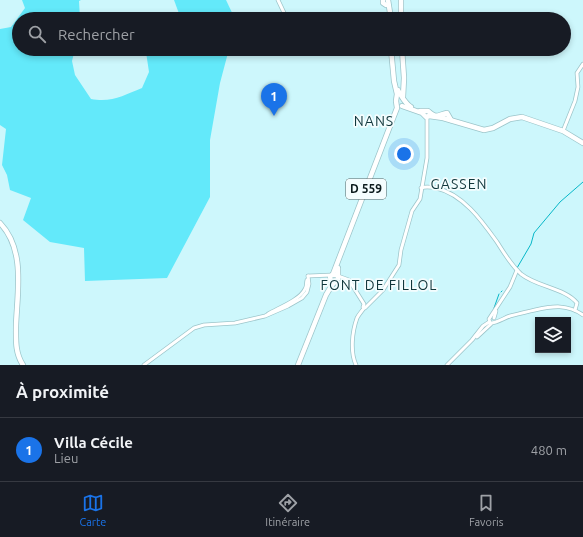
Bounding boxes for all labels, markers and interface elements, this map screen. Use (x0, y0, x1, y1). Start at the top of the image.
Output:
search box (12, 12, 571, 56)
icon: search (26, 23, 48, 45)
text: Rechercher (58, 26, 135, 43)
pin: 1 (261, 83, 287, 116)
district label: NANS (354, 113, 394, 129)
your location (394, 144, 414, 164)
district label: GASSEN (430, 176, 488, 192)
road number: D 559 (346, 179, 386, 199)
district label: FONT DE FILLOL (321, 277, 437, 293)
map controls (535, 317, 571, 353)
button: layers (535, 317, 571, 353)
text: À proximité (16, 382, 109, 401)
text: Villa Cécile (54, 434, 133, 451)
text: 1 (25, 443, 33, 457)
text: 480 m (531, 443, 567, 457)
text: Lieu (54, 451, 78, 465)
tab: Carte (79, 492, 106, 528)
tab: Itinéraire (265, 492, 310, 528)
tab: Favoris (469, 492, 504, 528)

